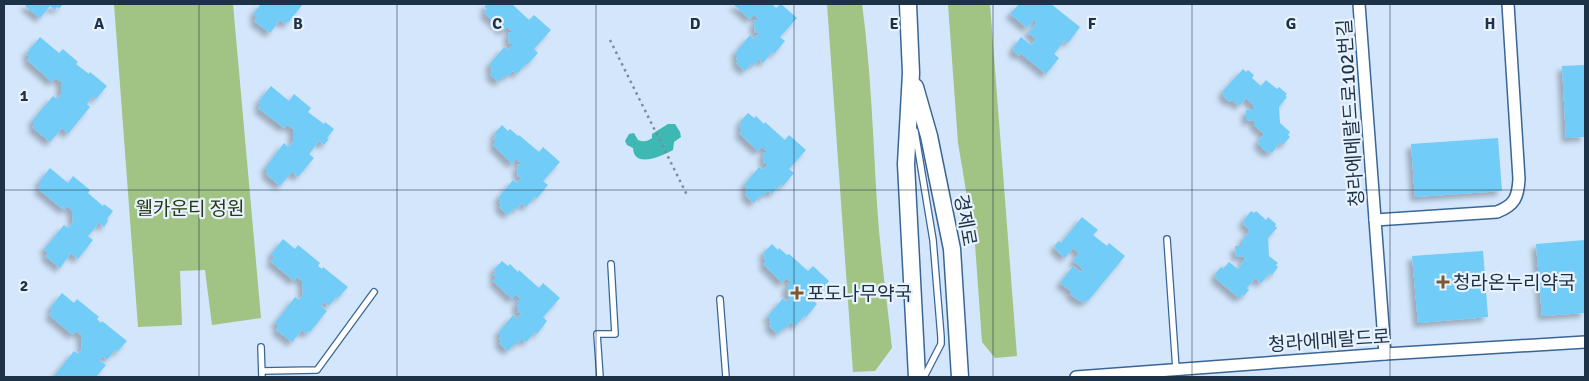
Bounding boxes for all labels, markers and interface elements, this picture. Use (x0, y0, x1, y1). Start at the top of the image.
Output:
text: A (94, 14, 105, 34)
text: B (293, 14, 303, 34)
text: C (492, 14, 502, 34)
text: D (690, 14, 701, 34)
text: E (889, 14, 899, 34)
text: F (1088, 14, 1097, 34)
text: G (1286, 14, 1296, 34)
text: H (1485, 14, 1495, 34)
street label: 청라에메랄드로102번길 (1332, 18, 1370, 208)
text: 1 (20, 86, 29, 106)
street label: 경제로 (949, 192, 981, 248)
park label: 웰카운티 정원 (135, 197, 245, 221)
place label: 청라온누리약국 (1453, 271, 1575, 295)
text: 2 (20, 276, 28, 296)
marker: 청라온누리약국 (1437, 276, 1449, 288)
place label: 포도나무약국 (807, 282, 912, 306)
marker: 포도나무약국 (791, 287, 803, 299)
street label: 청라에메랄드로 (1267, 325, 1391, 357)

